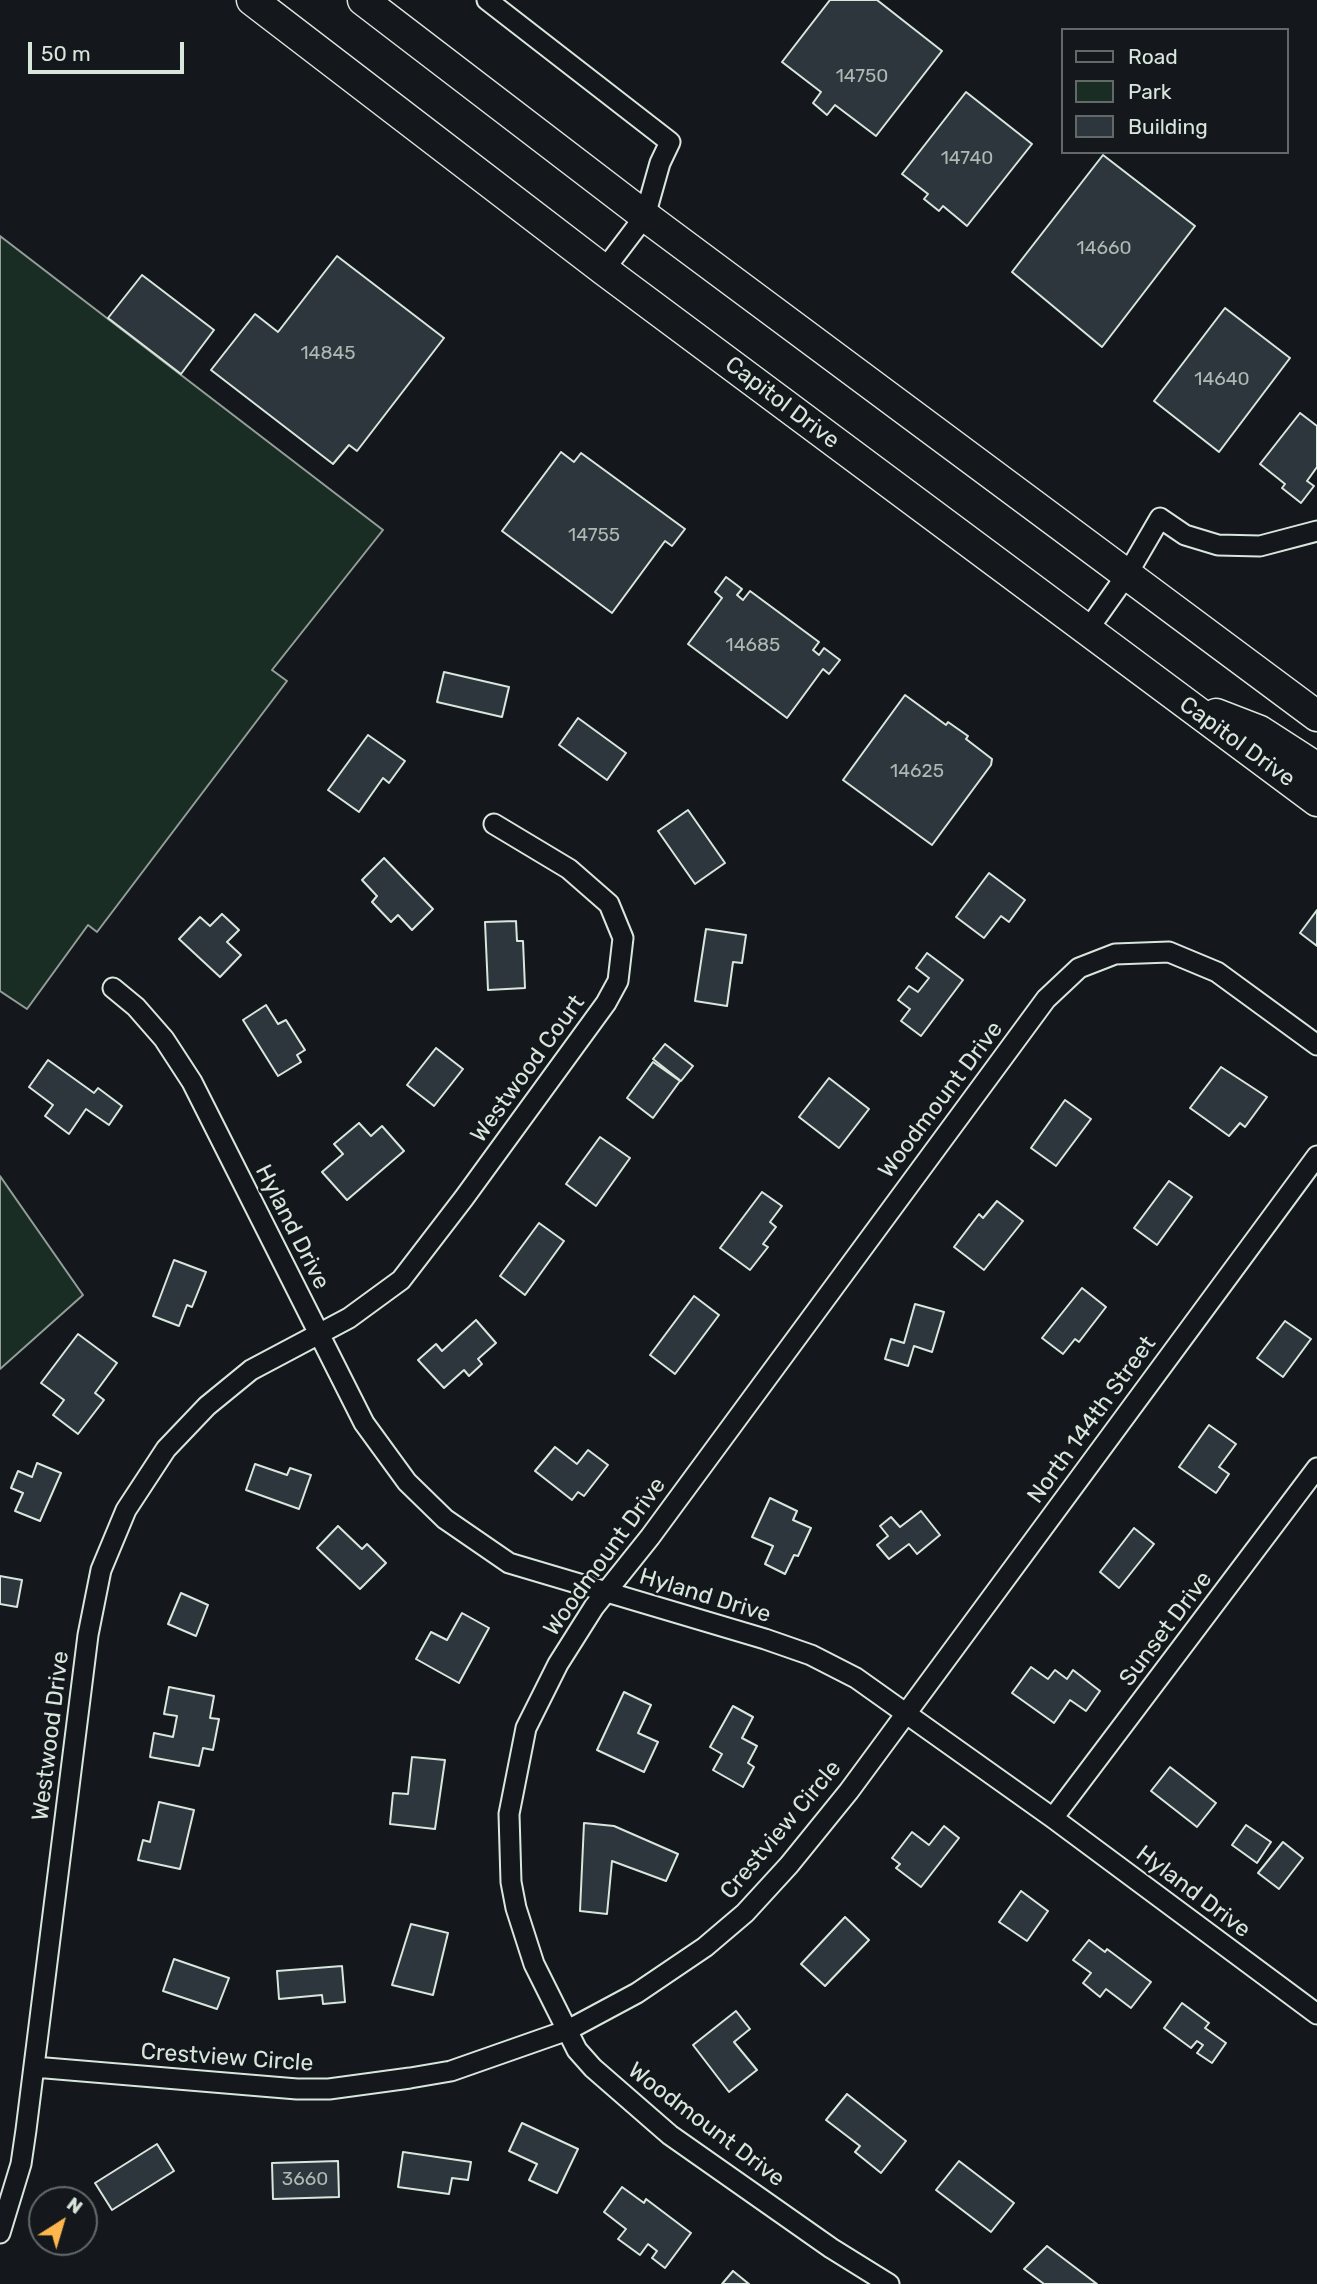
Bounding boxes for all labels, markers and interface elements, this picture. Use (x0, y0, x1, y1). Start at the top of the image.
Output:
scale bar (32, 28, 187, 72)
legend (1062, 28, 1289, 154)
text: 50 m (41, 41, 91, 66)
text: Road (1128, 44, 1178, 69)
house number: 14750 (836, 66, 888, 88)
text: Park (1128, 79, 1172, 104)
text: Building (1128, 114, 1208, 139)
house number: 14740 (941, 148, 993, 170)
house number: 14660 (1077, 238, 1131, 260)
house number: 14845 (300, 343, 356, 365)
street label: Capitol Drive (719, 351, 845, 455)
house number: 14640 (1194, 369, 1250, 391)
house number: 14755 (568, 525, 620, 547)
house number: 14685 (726, 635, 780, 657)
street label: Capitol Drive (1174, 691, 1300, 793)
house number: 14625 (890, 761, 944, 783)
street label: Westwood Court (465, 990, 591, 1148)
street label: Woodmount Drive (873, 1016, 1009, 1184)
street label: Hyland Drive (249, 1160, 335, 1294)
street label: North 144th Street (1022, 1331, 1162, 1509)
street label: Woodmount Drive (538, 1472, 672, 1642)
street label: Hyland Drive (636, 1563, 774, 1629)
street label: Sunset Drive (1114, 1566, 1218, 1692)
street label: Westwood Drive (27, 1650, 75, 1822)
street label: Crestview Circle (715, 1755, 847, 1905)
street label: Hyland Drive (1130, 1840, 1256, 1944)
street label: Crestview Circle (140, 2038, 314, 2078)
street label: Woodmount Drive (622, 2057, 790, 2193)
house number: 3660 (282, 2169, 328, 2191)
north arrow (28, 2186, 98, 2256)
text: N (62, 2192, 87, 2219)

